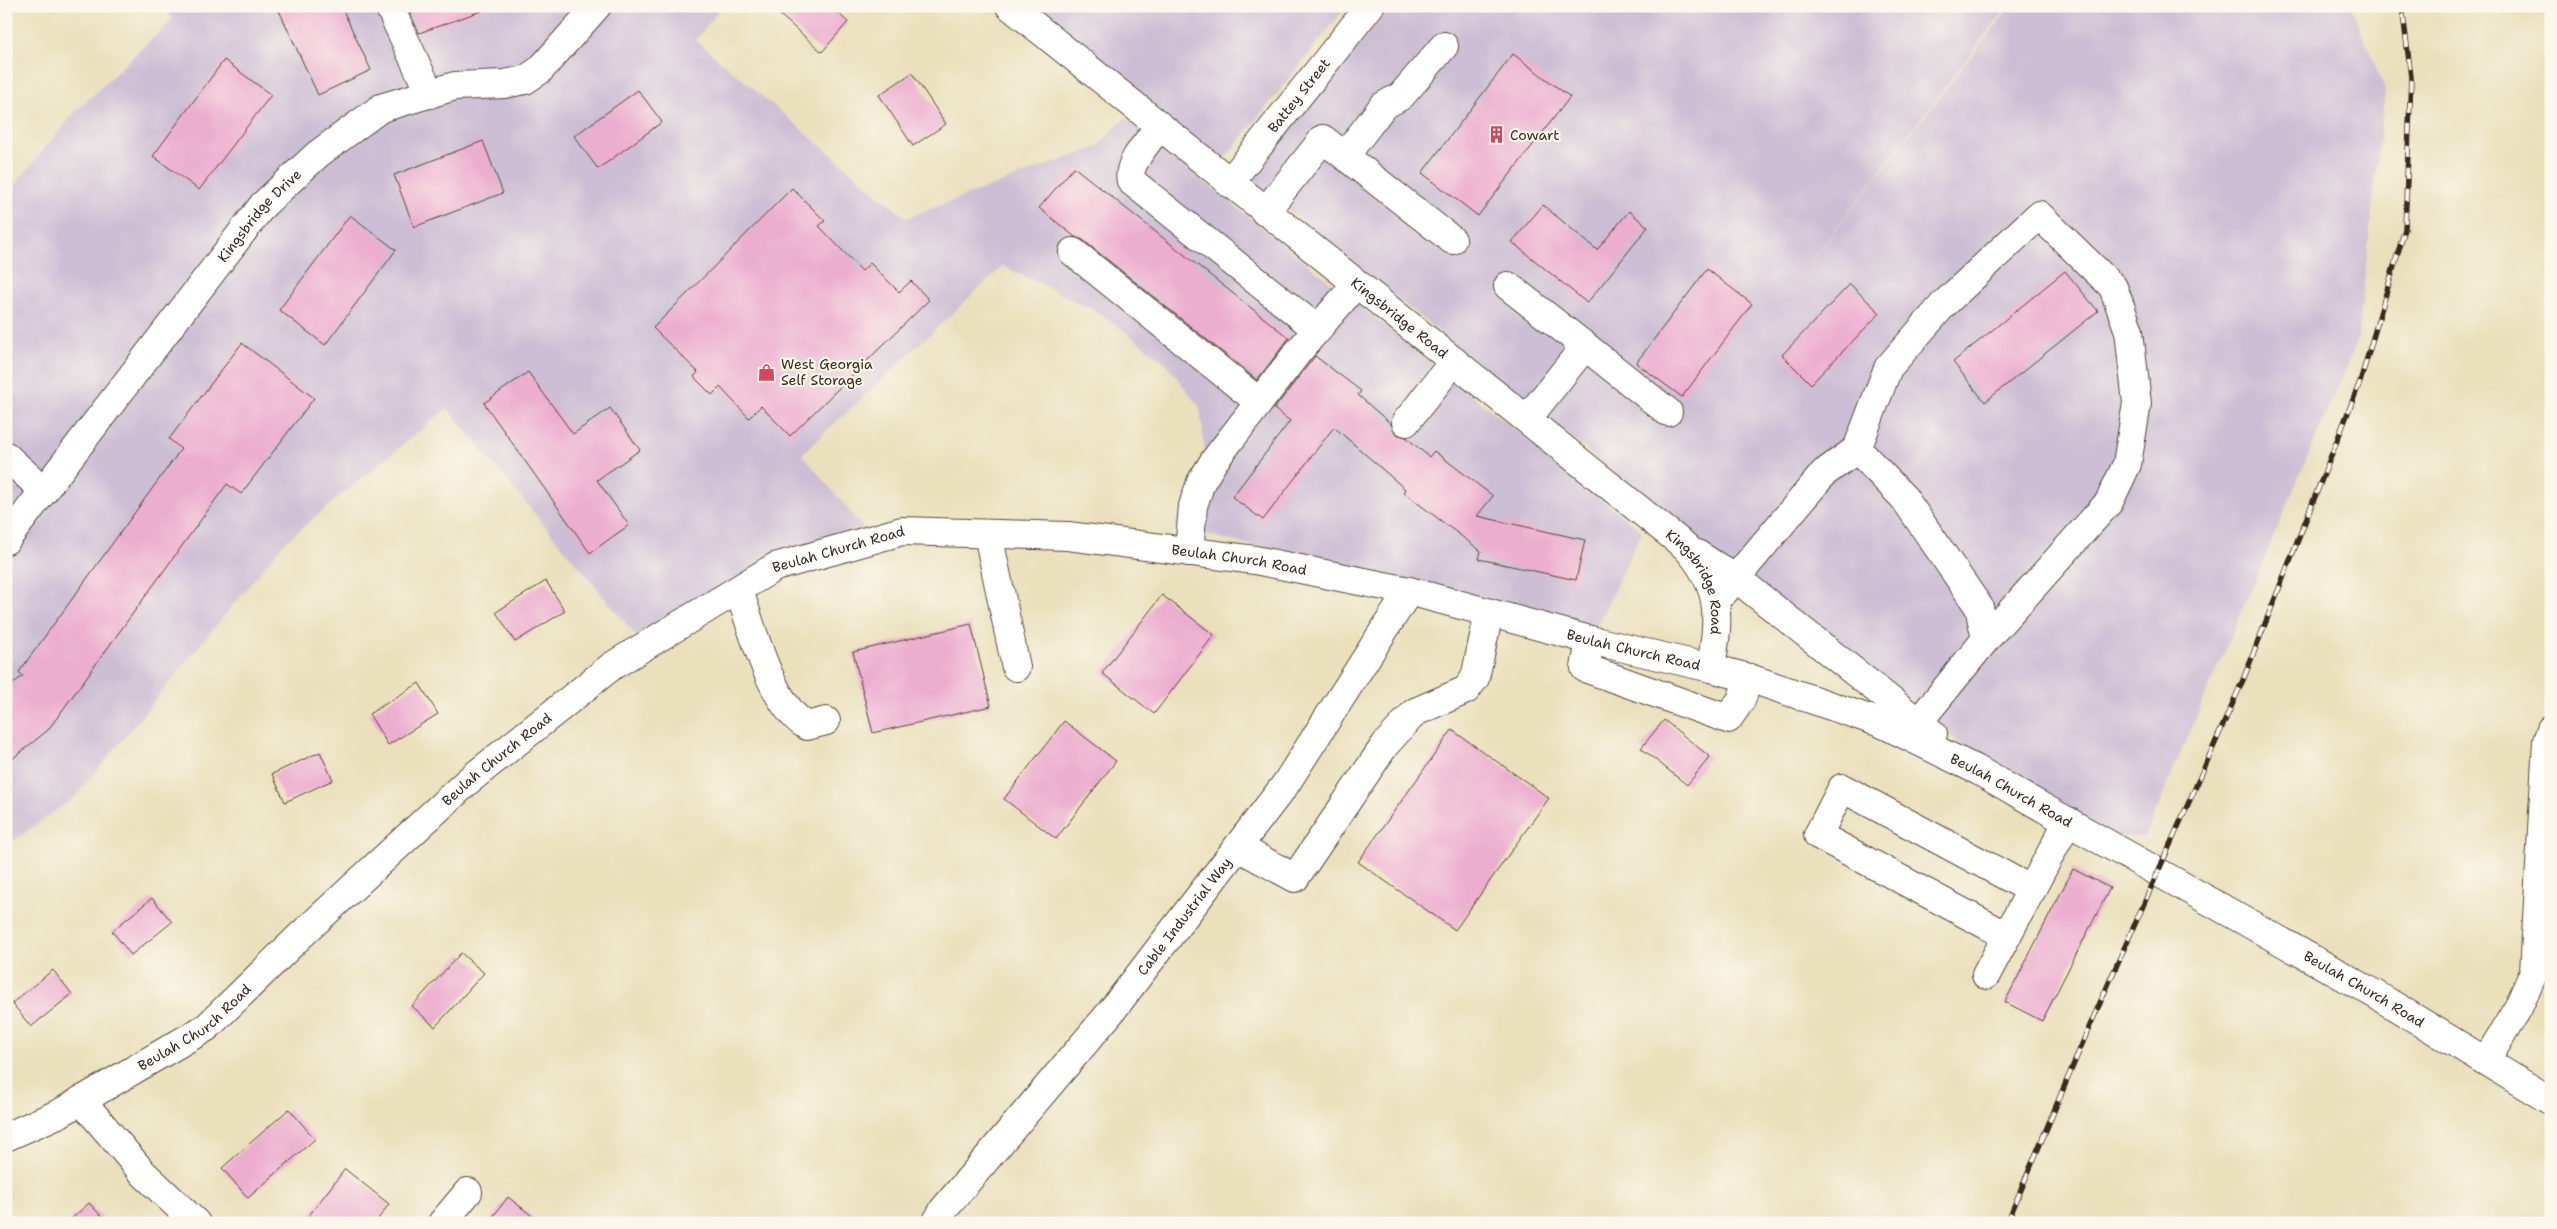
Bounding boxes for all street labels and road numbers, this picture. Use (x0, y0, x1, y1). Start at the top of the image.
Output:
street label: Battey Street (1264, 55, 1334, 136)
street label: Kingsbridge Drive (214, 165, 305, 266)
street label: Kingsbridge Road (1347, 273, 1452, 362)
street label: Beulah Church Road (770, 522, 907, 576)
street label: Kingsbridge Road (1662, 525, 1725, 635)
street label: Beulah Church Road (1170, 540, 1309, 579)
street label: Beulah Church Road (1565, 625, 1702, 674)
street label: Beulah Church Road (438, 709, 555, 810)
street label: Beulah Church Road (1947, 749, 2076, 831)
street label: Cable Industrial Way (1133, 853, 1235, 979)
street label: Beulah Church Road (2301, 947, 2428, 1031)
street label: Beulah Church Road (134, 980, 255, 1075)

